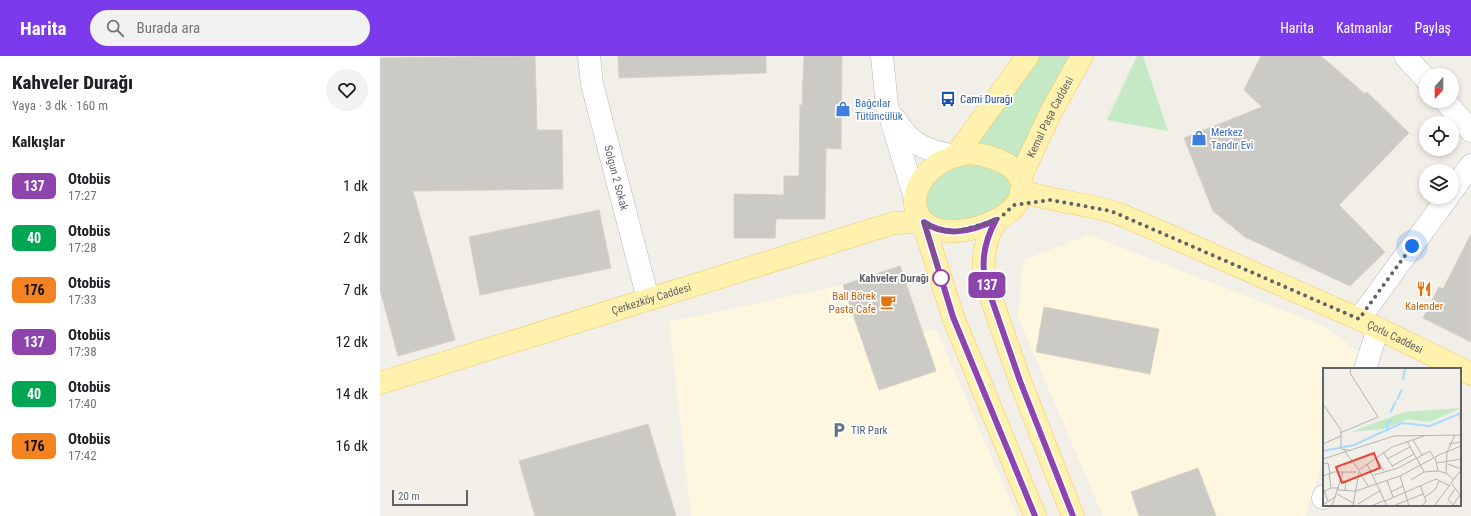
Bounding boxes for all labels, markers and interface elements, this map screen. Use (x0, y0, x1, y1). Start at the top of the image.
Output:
search box (90, 10, 370, 46)
text: Harita (20, 17, 66, 40)
icon: search (104, 17, 126, 39)
text: Burada ara (136, 19, 200, 37)
text: Harita (1280, 20, 1314, 36)
text: Katmanlar (1336, 20, 1393, 36)
text: Paylaş (1415, 20, 1451, 36)
north arrow (1419, 68, 1459, 108)
map controls (1419, 68, 1459, 204)
button: heart (326, 69, 368, 111)
text: Kahveler Durağı (12, 71, 133, 94)
street label: Kemal Paşa Caddesi (1024, 74, 1076, 159)
bus stop icon: Cami Durağı (939, 90, 957, 108)
place label: Cami Durağı (960, 93, 1013, 106)
place label: Bağcılar Tütüncülük (855, 97, 903, 123)
text: Yaya · 3 dk · 160 m (12, 98, 108, 113)
shop icon: Bağcılar Tütüncülük (834, 100, 852, 118)
button: locate (1419, 116, 1459, 156)
place label: Merkez Tandır Evi (1211, 126, 1253, 152)
shop icon: Merkez Tandır Evi (1190, 129, 1208, 147)
text: Kalkışlar (12, 133, 65, 151)
street label: Solgun 2 Sokak (602, 144, 631, 212)
button: layers (1419, 164, 1459, 204)
text: Otobüs (68, 170, 111, 188)
text: 1 dk (343, 177, 368, 195)
text: 137 (23, 178, 45, 194)
text: 17:27 (68, 188, 97, 203)
text: Otobüs (68, 222, 111, 240)
text: 2 dk (343, 229, 368, 247)
text: 40 (27, 230, 41, 246)
your location (1402, 236, 1422, 256)
text: 17:28 (68, 240, 97, 255)
marker: Kahveler Durağı (932, 269, 950, 287)
place label: Kahveler Durağı (859, 272, 929, 285)
line badge: 137 (964, 272, 1010, 298)
text: Otobüs (68, 274, 111, 292)
text: 137 (976, 277, 998, 293)
street label: Çerkezköy Caddesi (610, 280, 692, 317)
restaurant icon: Kalender (1415, 280, 1433, 298)
text: 7 dk (343, 281, 368, 299)
text: 176 (23, 282, 45, 298)
place label: Ball Börek Pasta Cafe (829, 290, 876, 316)
text: 17:33 (68, 292, 97, 307)
cafe icon: Ball Börek Pasta Cafe (879, 293, 897, 311)
place label: Kalender (1405, 300, 1444, 313)
street label: Çorlu Caddesi (1365, 318, 1425, 356)
text: Otobüs (68, 326, 111, 344)
text: 12 dk (336, 333, 368, 351)
text: 137 (23, 334, 45, 350)
text: 17:38 (68, 344, 97, 359)
inset map (1323, 368, 1461, 506)
text: Otobüs (68, 378, 111, 396)
text: 14 dk (336, 385, 368, 403)
text: 40 (27, 386, 41, 402)
text: 17:40 (68, 396, 97, 411)
parking icon: TIR Park (830, 421, 848, 439)
place label: TIR Park (851, 424, 887, 437)
text: Otobüs (68, 430, 111, 448)
text: 16 dk (336, 437, 368, 455)
text: 176 (23, 438, 45, 454)
text: 17:42 (68, 448, 97, 463)
scale bar (392, 488, 468, 507)
text: 20 m (398, 490, 420, 503)

